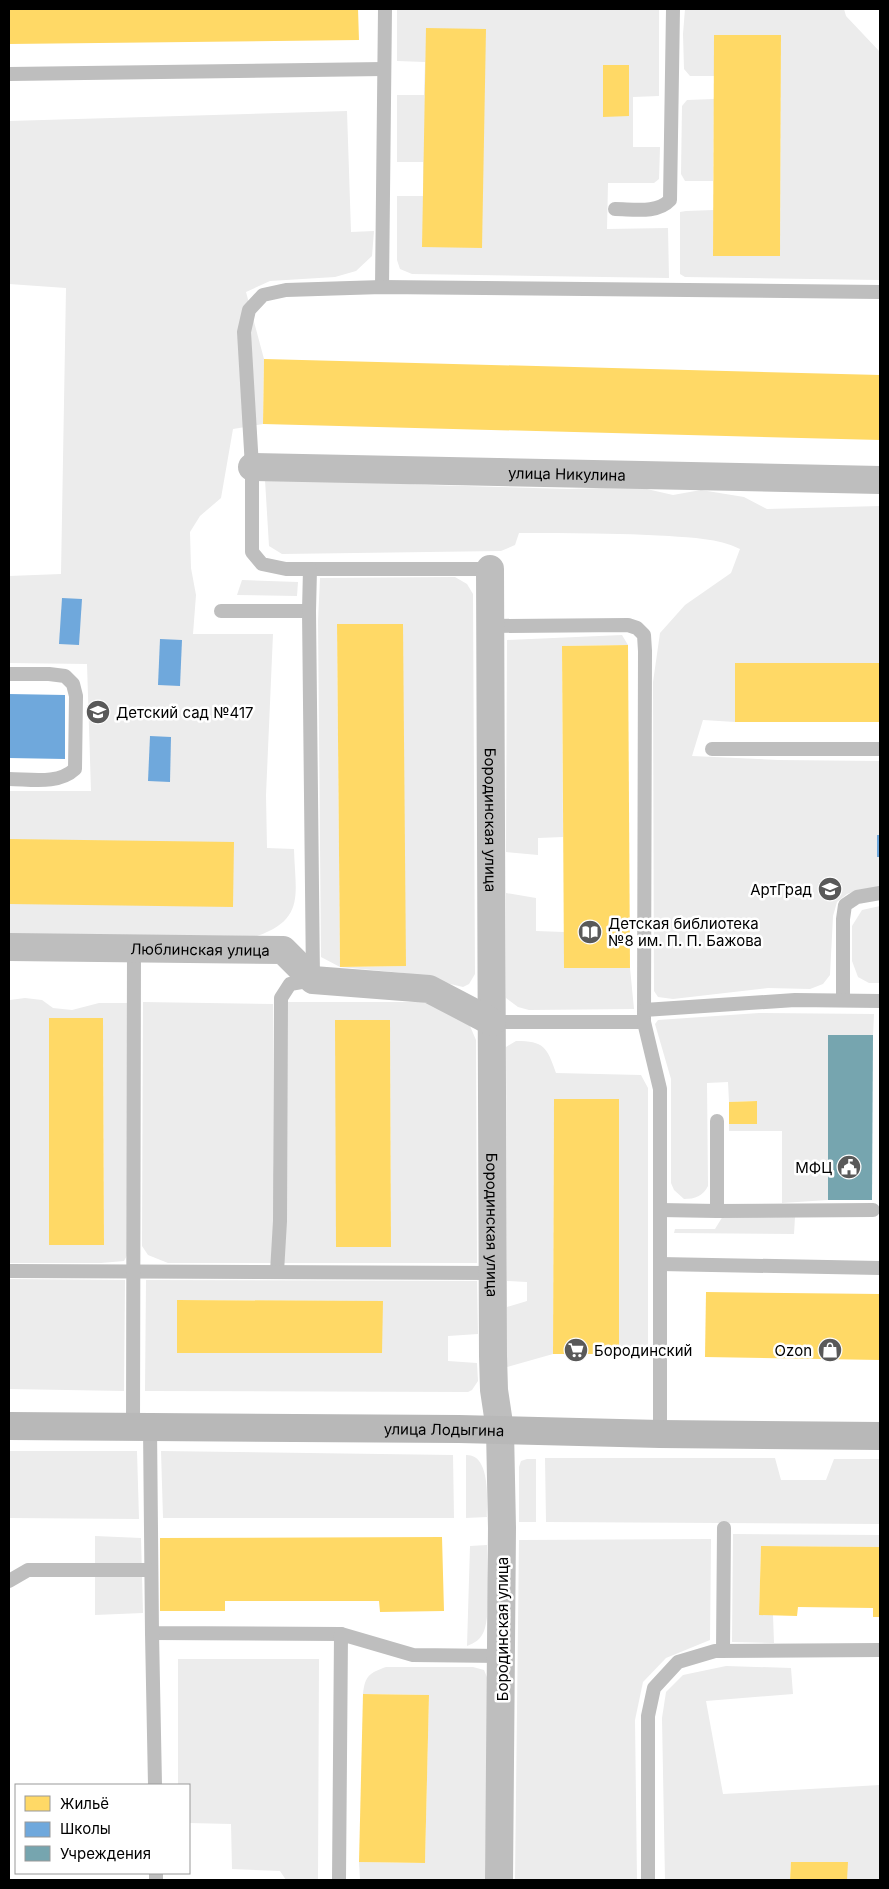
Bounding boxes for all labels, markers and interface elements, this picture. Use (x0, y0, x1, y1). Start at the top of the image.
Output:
street label: улица Никулина (508, 463, 626, 484)
school or university icon: Детский сад №417 (85, 699, 111, 725)
place label: Детский сад №417 (116, 703, 254, 722)
street label: Бородинская улица (481, 748, 501, 892)
school or university icon: АртГрад (817, 876, 843, 902)
place label: АртГрад (750, 880, 812, 899)
place label: Детская библиотека №8 им. П. П. Бажова (608, 914, 762, 950)
library icon: Детская библиотека №8 им. П. П. Бажова (577, 919, 603, 945)
street label: Люблинская улица (130, 939, 270, 959)
street label: Бородинская улица (483, 1153, 502, 1297)
public building icon: МФЦ (836, 1154, 862, 1180)
place label: МФЦ (795, 1158, 832, 1177)
supermarket icon: Бородинский (563, 1337, 589, 1363)
shop icon: Ozon (817, 1337, 843, 1363)
place label: Бородинский (594, 1341, 692, 1360)
place label: Ozon (775, 1341, 812, 1360)
street label: улица Лодыгина (384, 1419, 504, 1440)
street label: Бородинская улица (493, 1557, 512, 1701)
legend (15, 1784, 190, 1874)
text: Жильё (60, 1794, 109, 1813)
text: Школы (60, 1819, 111, 1838)
text: Учреждения (60, 1844, 151, 1863)

